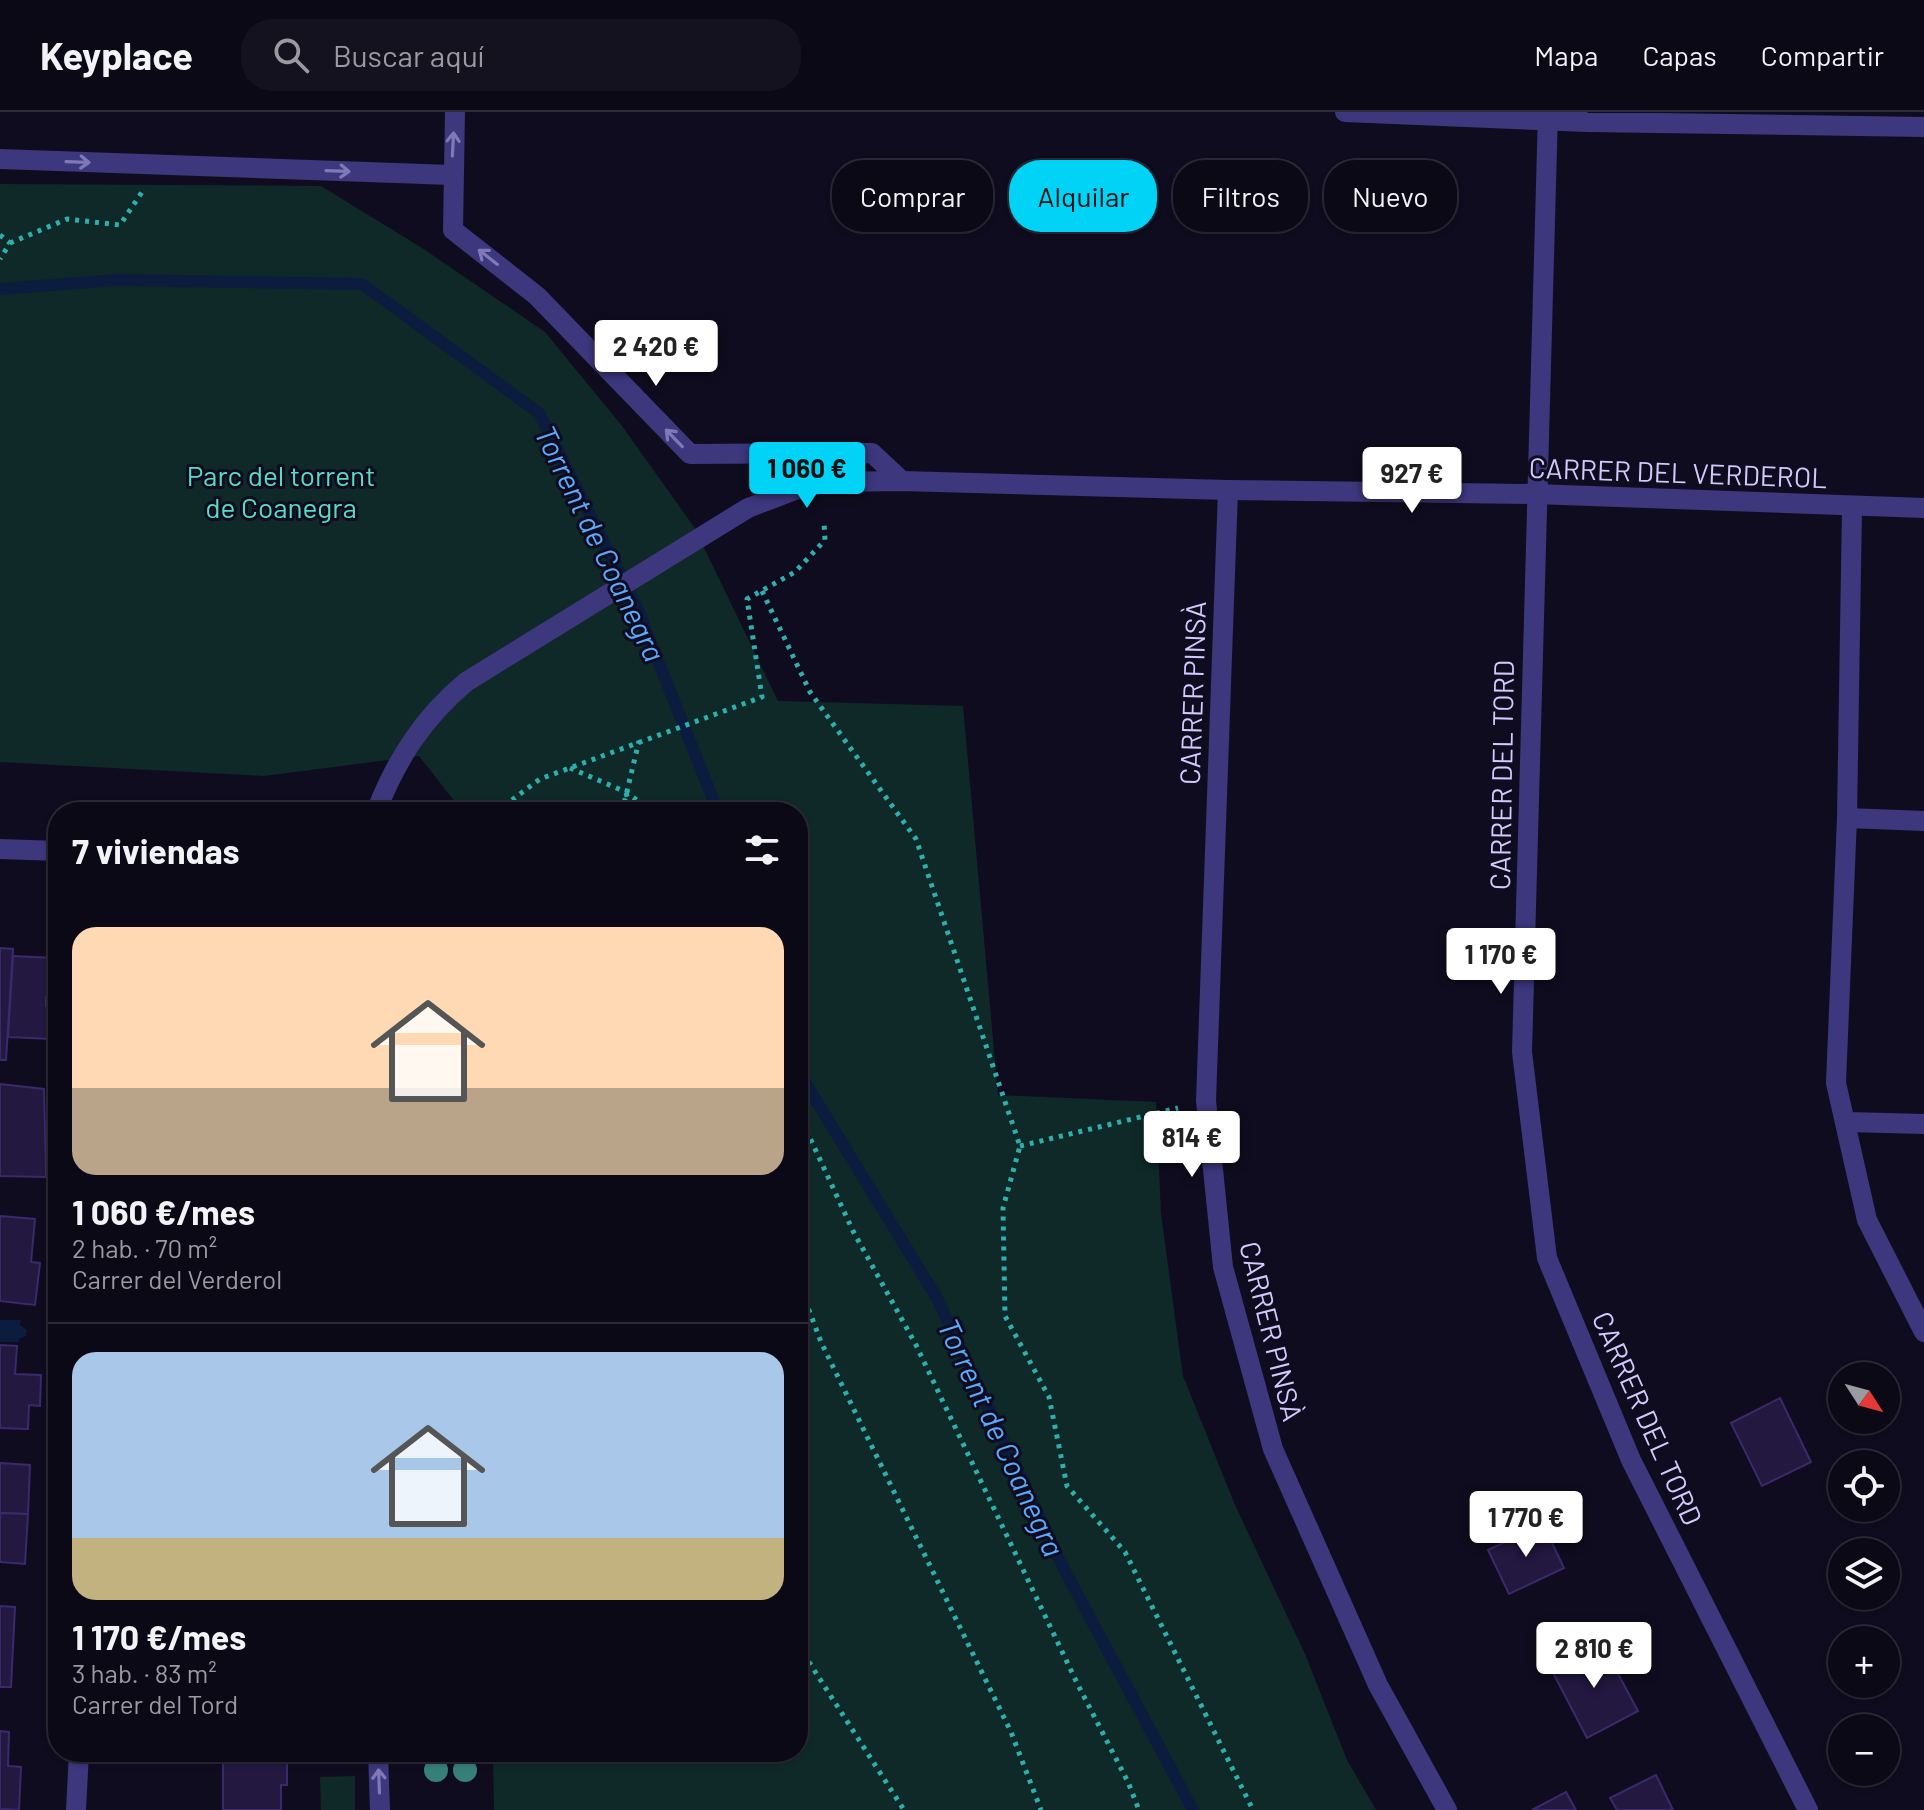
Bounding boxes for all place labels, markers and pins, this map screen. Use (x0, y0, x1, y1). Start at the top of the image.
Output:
pin: 2 420 € (582, 320, 730, 388)
pin: 1 060 € (733, 442, 881, 510)
pin: 927 € (1356, 447, 1468, 515)
pin: 1 170 € (1427, 928, 1575, 996)
pin: 814 € (1136, 1111, 1248, 1179)
pin: 1 770 € (1452, 1491, 1600, 1559)
pin: 2 810 € (1520, 1622, 1668, 1690)

